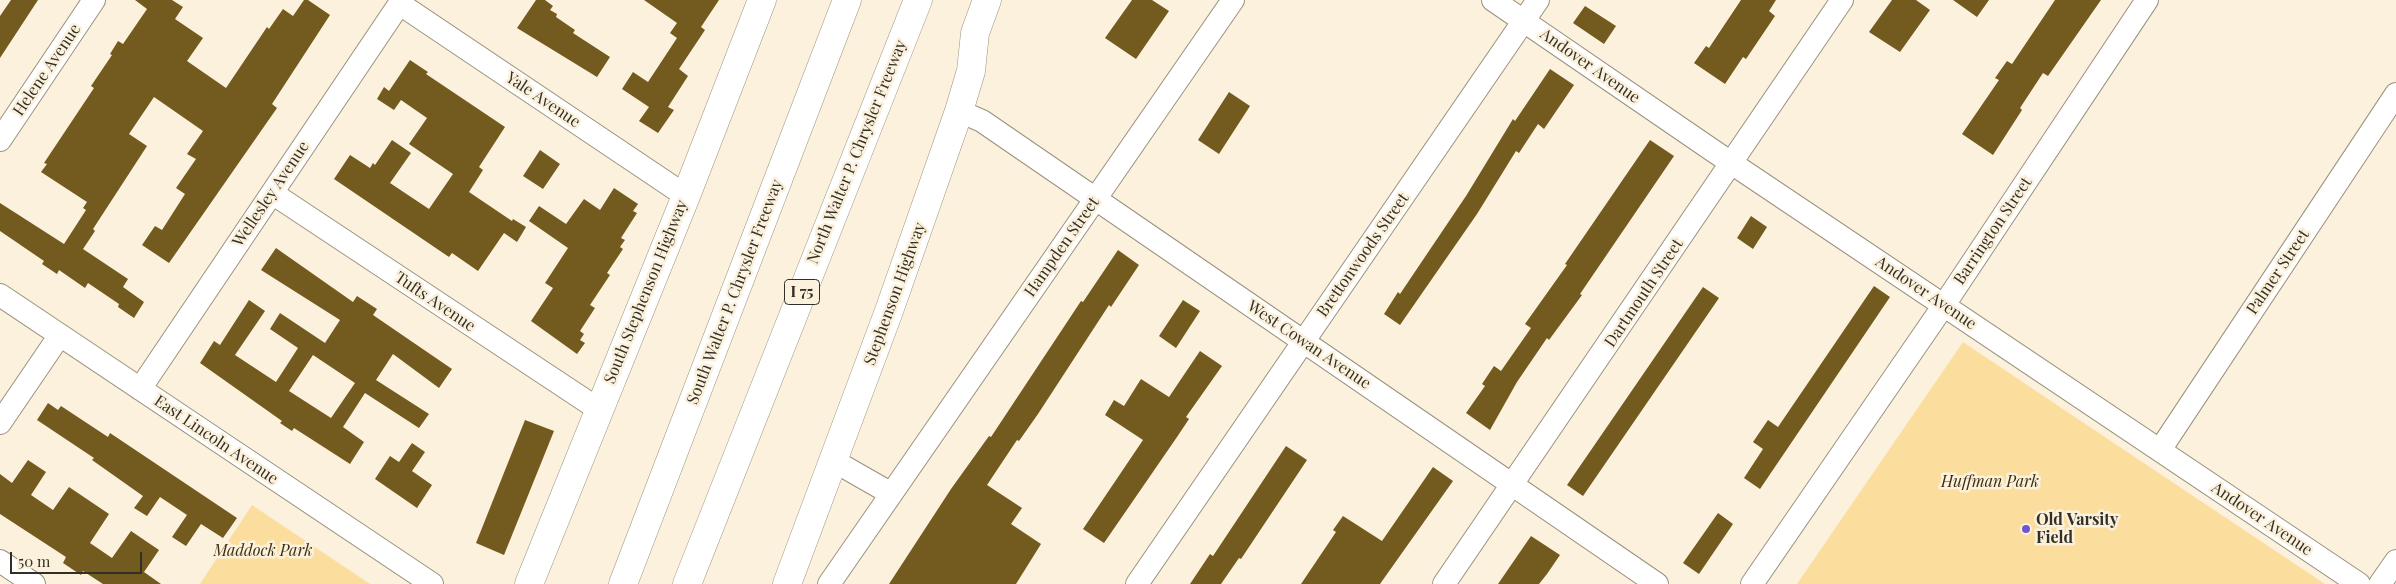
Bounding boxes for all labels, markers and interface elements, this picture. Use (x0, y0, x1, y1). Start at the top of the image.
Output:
street label: Helene Avenue (9, 20, 85, 120)
street label: Andover Avenue (1536, 25, 1644, 107)
street label: North Walter P. Chrysler Freeway (803, 37, 911, 267)
street label: Yale Avenue (502, 68, 584, 132)
street label: Wellesley Avenue (229, 138, 313, 250)
street label: Barrington Street (1950, 174, 2036, 288)
street label: South Walter P. Chrysler Freeway (683, 177, 787, 407)
street label: Brettonwoods Street (1313, 189, 1413, 321)
street label: Hampden Street (1020, 193, 1104, 301)
street label: South Stephenson Highway (600, 197, 692, 387)
street label: Stephenson Highway (860, 220, 930, 368)
street label: Palmer Street (2243, 226, 2313, 318)
street label: Dartmouth Street (1601, 235, 1687, 351)
street label: Andover Avenue (1872, 252, 1980, 334)
street label: Tufts Avenue (391, 268, 479, 336)
road number: I 75 (784, 280, 820, 304)
street label: West Cowan Avenue (1244, 297, 1374, 393)
street label: East Lincoln Avenue (150, 391, 282, 489)
park label: Huffman Park (1941, 472, 2039, 492)
street label: Andover Avenue (2208, 478, 2316, 560)
place label: Old Varsity Field (2036, 510, 2118, 548)
marker: Old Varsity Field (2020, 523, 2032, 535)
park label: Maddock Park (214, 541, 312, 561)
scale bar (12, 542, 145, 574)
text: 50 m (18, 551, 50, 571)

